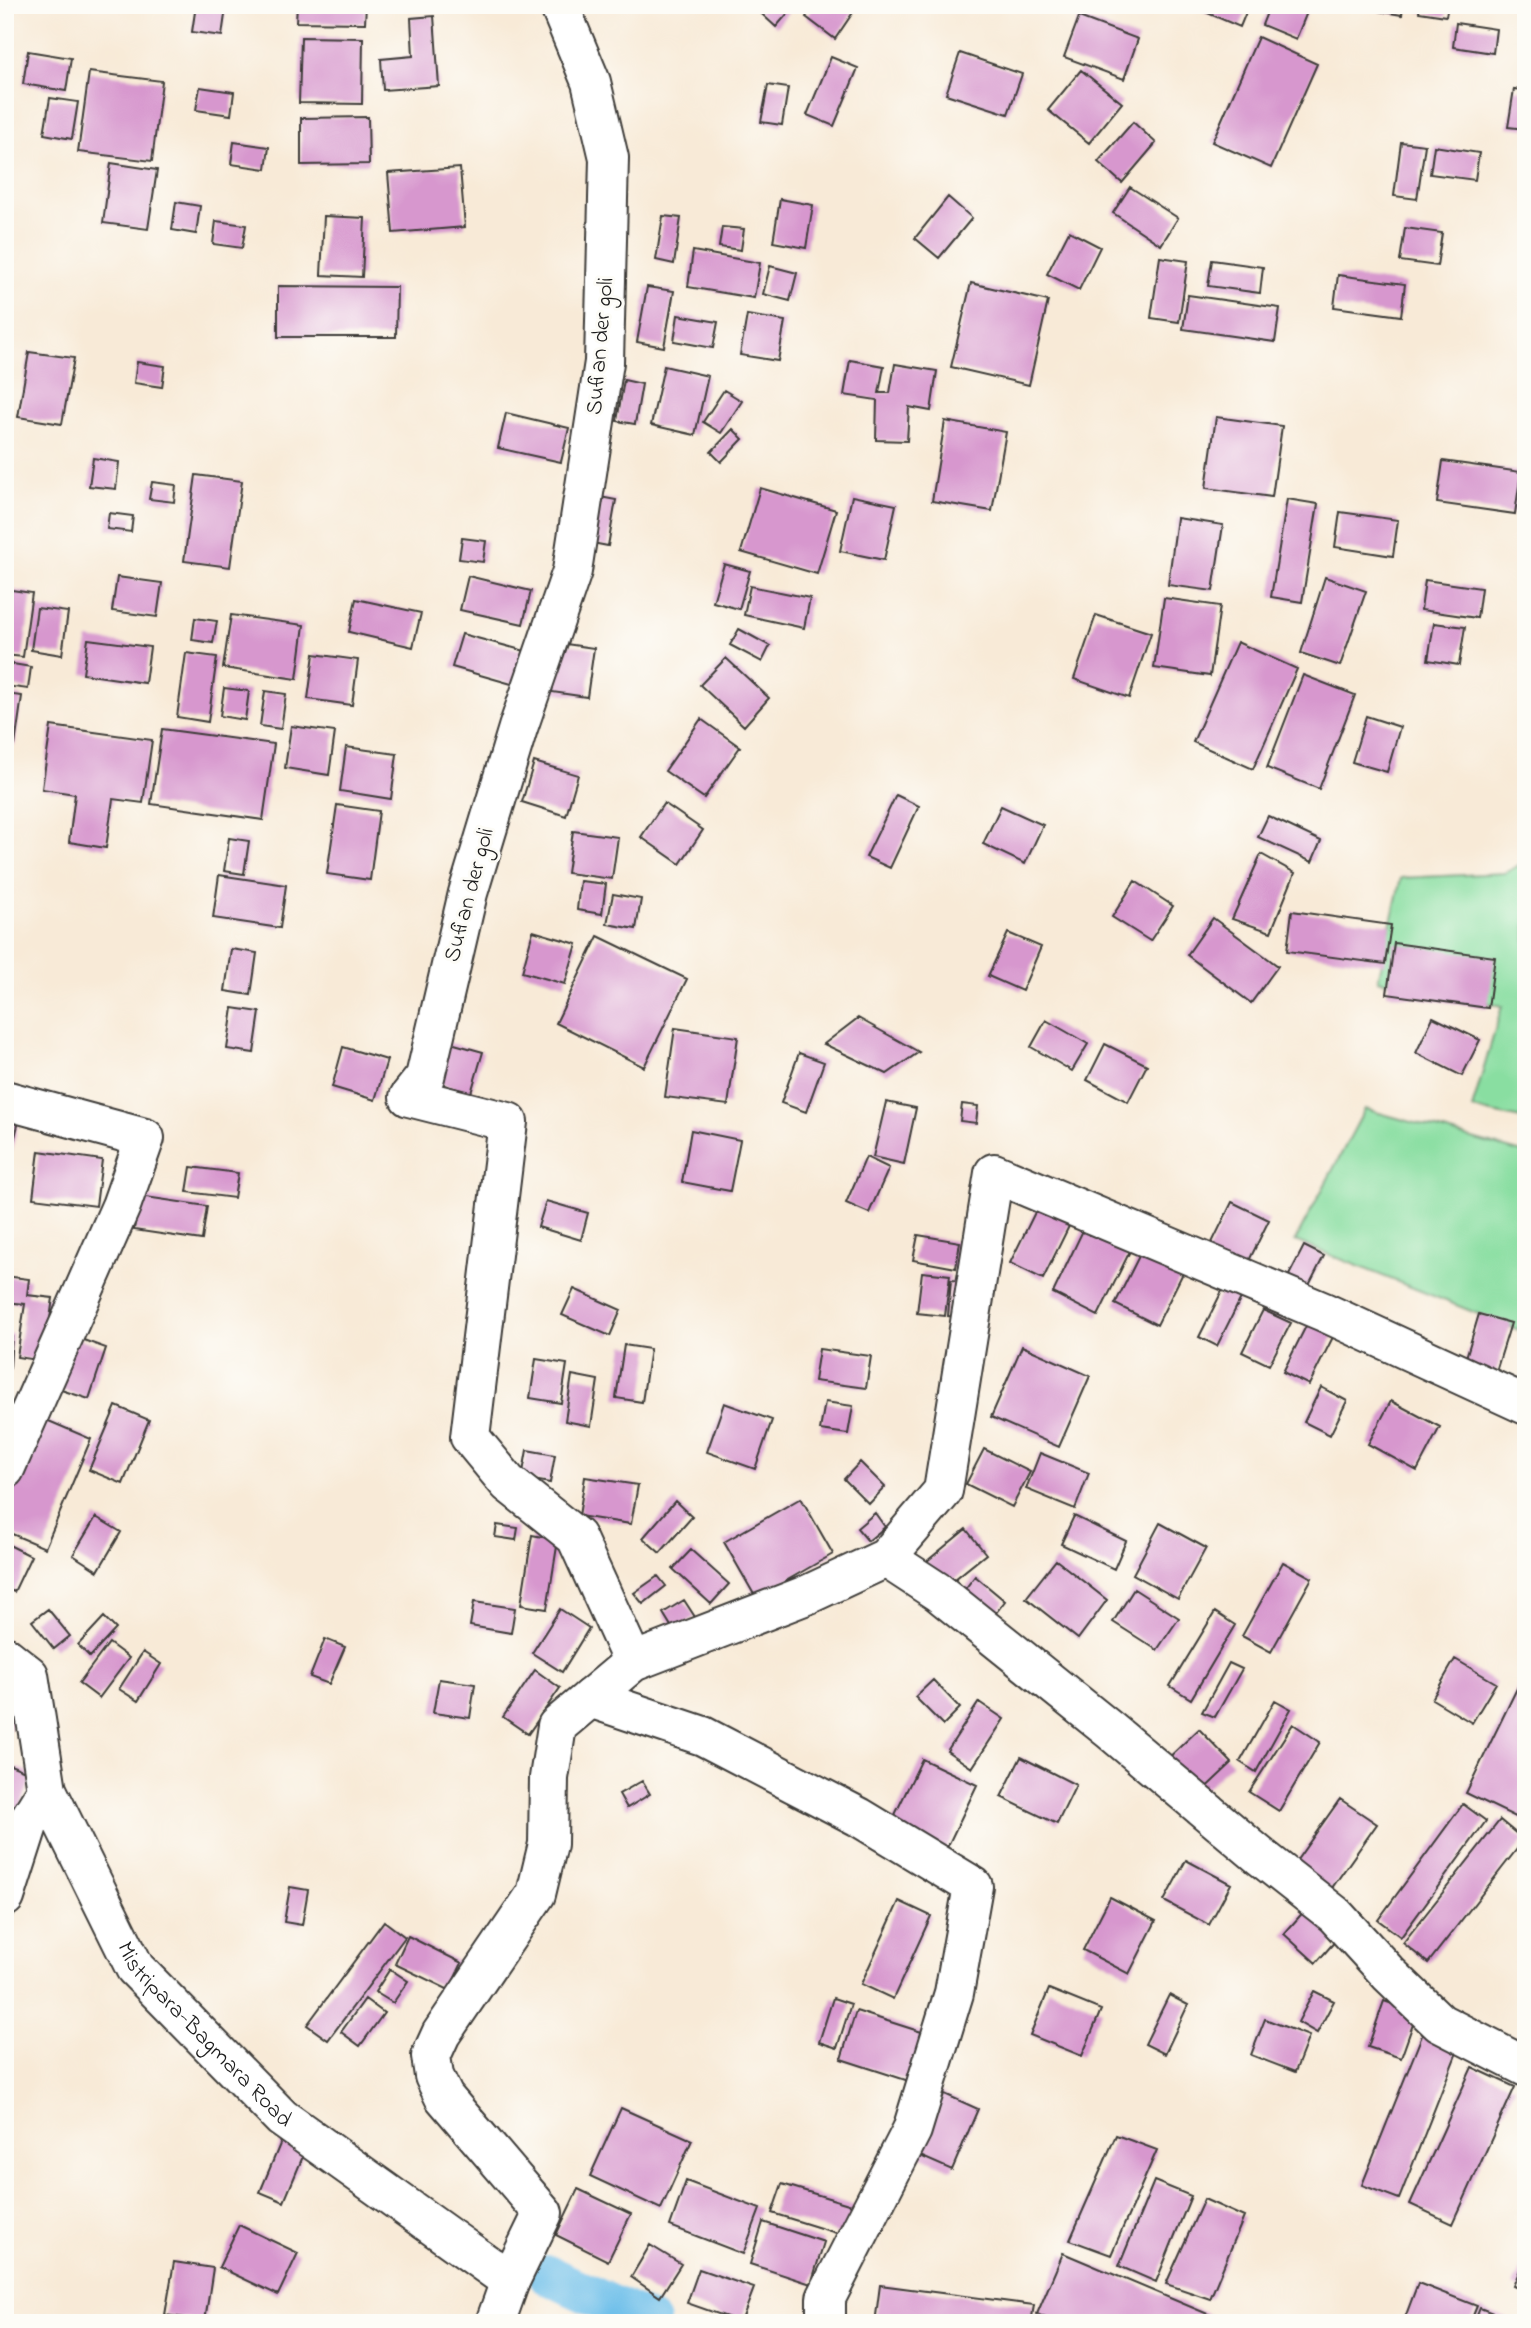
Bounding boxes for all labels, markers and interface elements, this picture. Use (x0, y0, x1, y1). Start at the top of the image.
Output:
street label: Sufian der goli (579, 276, 624, 416)
street label: Sufian der goli (436, 824, 505, 966)
street label: Mistripara-Bagmara Road (108, 1936, 298, 2136)

